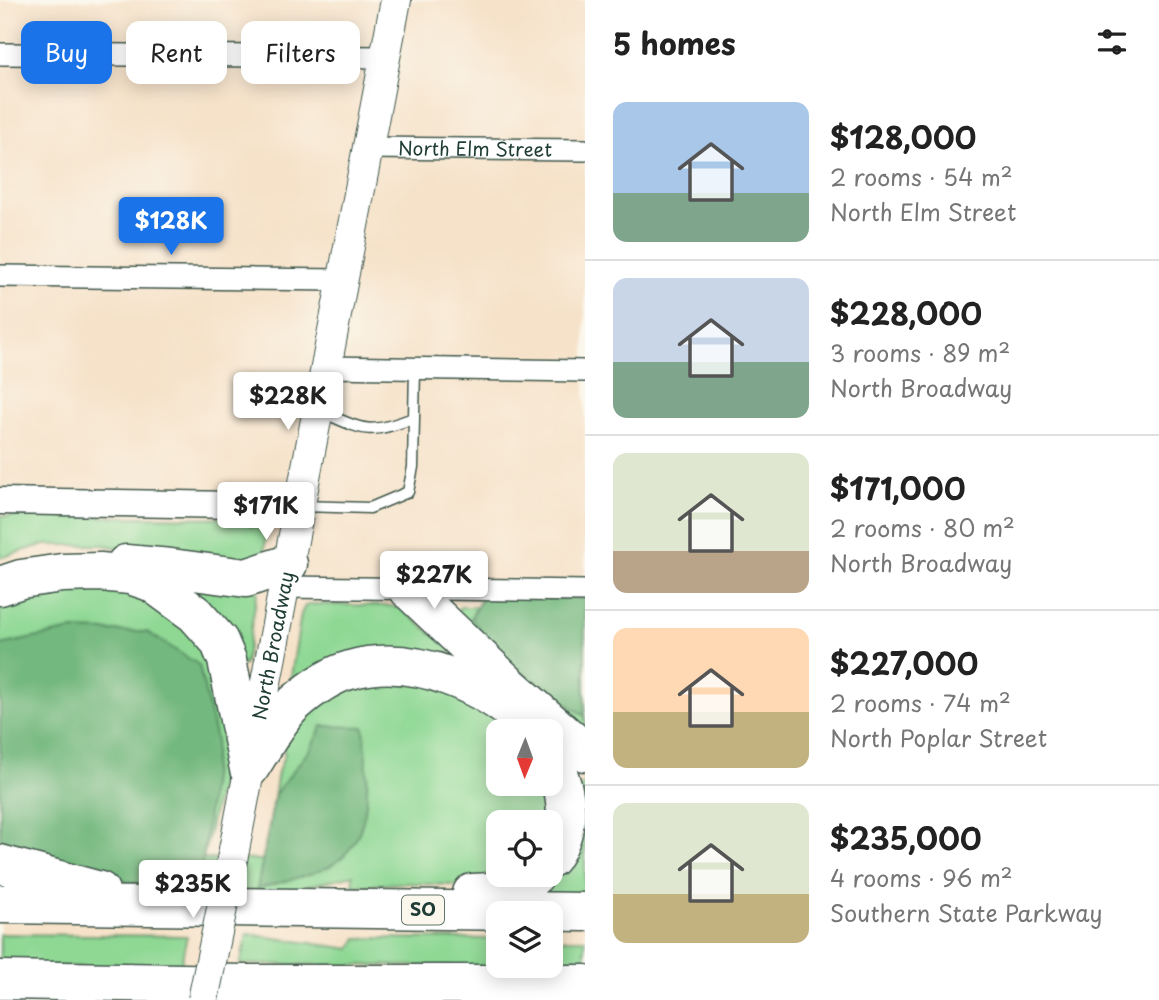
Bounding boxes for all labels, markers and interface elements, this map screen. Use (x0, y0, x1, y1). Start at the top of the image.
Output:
text: 5 homes (613, 20, 736, 65)
chip: Buy (21, 21, 112, 84)
chip: Rent (126, 21, 227, 84)
chip: Filters (241, 21, 360, 84)
icon: filters (1093, 23, 1131, 61)
text: $128,000 (830, 114, 976, 159)
icon: home (669, 130, 753, 214)
street label: North Elm Street (398, 133, 552, 163)
text: 2 rooms · 54 m² (830, 159, 1013, 194)
text: North Elm Street (830, 194, 1016, 229)
pin: $128K (122, 198, 220, 257)
text: $128K (135, 202, 207, 237)
text: $228,000 (830, 290, 982, 335)
icon: home (669, 306, 753, 390)
text: 3 rooms · 89 m² (830, 335, 1010, 370)
text: North Broadway (830, 370, 1012, 405)
pin: $228K (239, 372, 337, 432)
text: $228K (249, 377, 327, 412)
text: $171,000 (830, 465, 966, 510)
icon: home (669, 481, 753, 565)
pin: $171K (217, 482, 315, 542)
text: $171K (233, 487, 299, 522)
text: 2 rooms · 80 m² (830, 510, 1015, 545)
text: North Broadway (830, 545, 1012, 580)
pin: $227K (385, 552, 483, 611)
text: $227K (396, 556, 472, 591)
street label: North Broadway (244, 569, 300, 722)
text: $227,000 (830, 640, 978, 685)
icon: home (669, 656, 753, 740)
text: 2 rooms · 74 m² (830, 685, 1011, 720)
north arrow (486, 719, 564, 796)
map controls (486, 719, 563, 978)
text: North Poplar Street (830, 720, 1047, 755)
button: locate (486, 810, 563, 887)
text: $235,000 (830, 815, 982, 860)
icon: home (669, 831, 753, 915)
pin: $235K (144, 860, 242, 920)
text: 4 rooms · 96 m² (830, 860, 1013, 895)
text: $235K (155, 865, 231, 900)
text: Southern State Parkway (830, 895, 1102, 930)
road number: SO (402, 896, 444, 925)
button: layers (486, 901, 563, 978)

